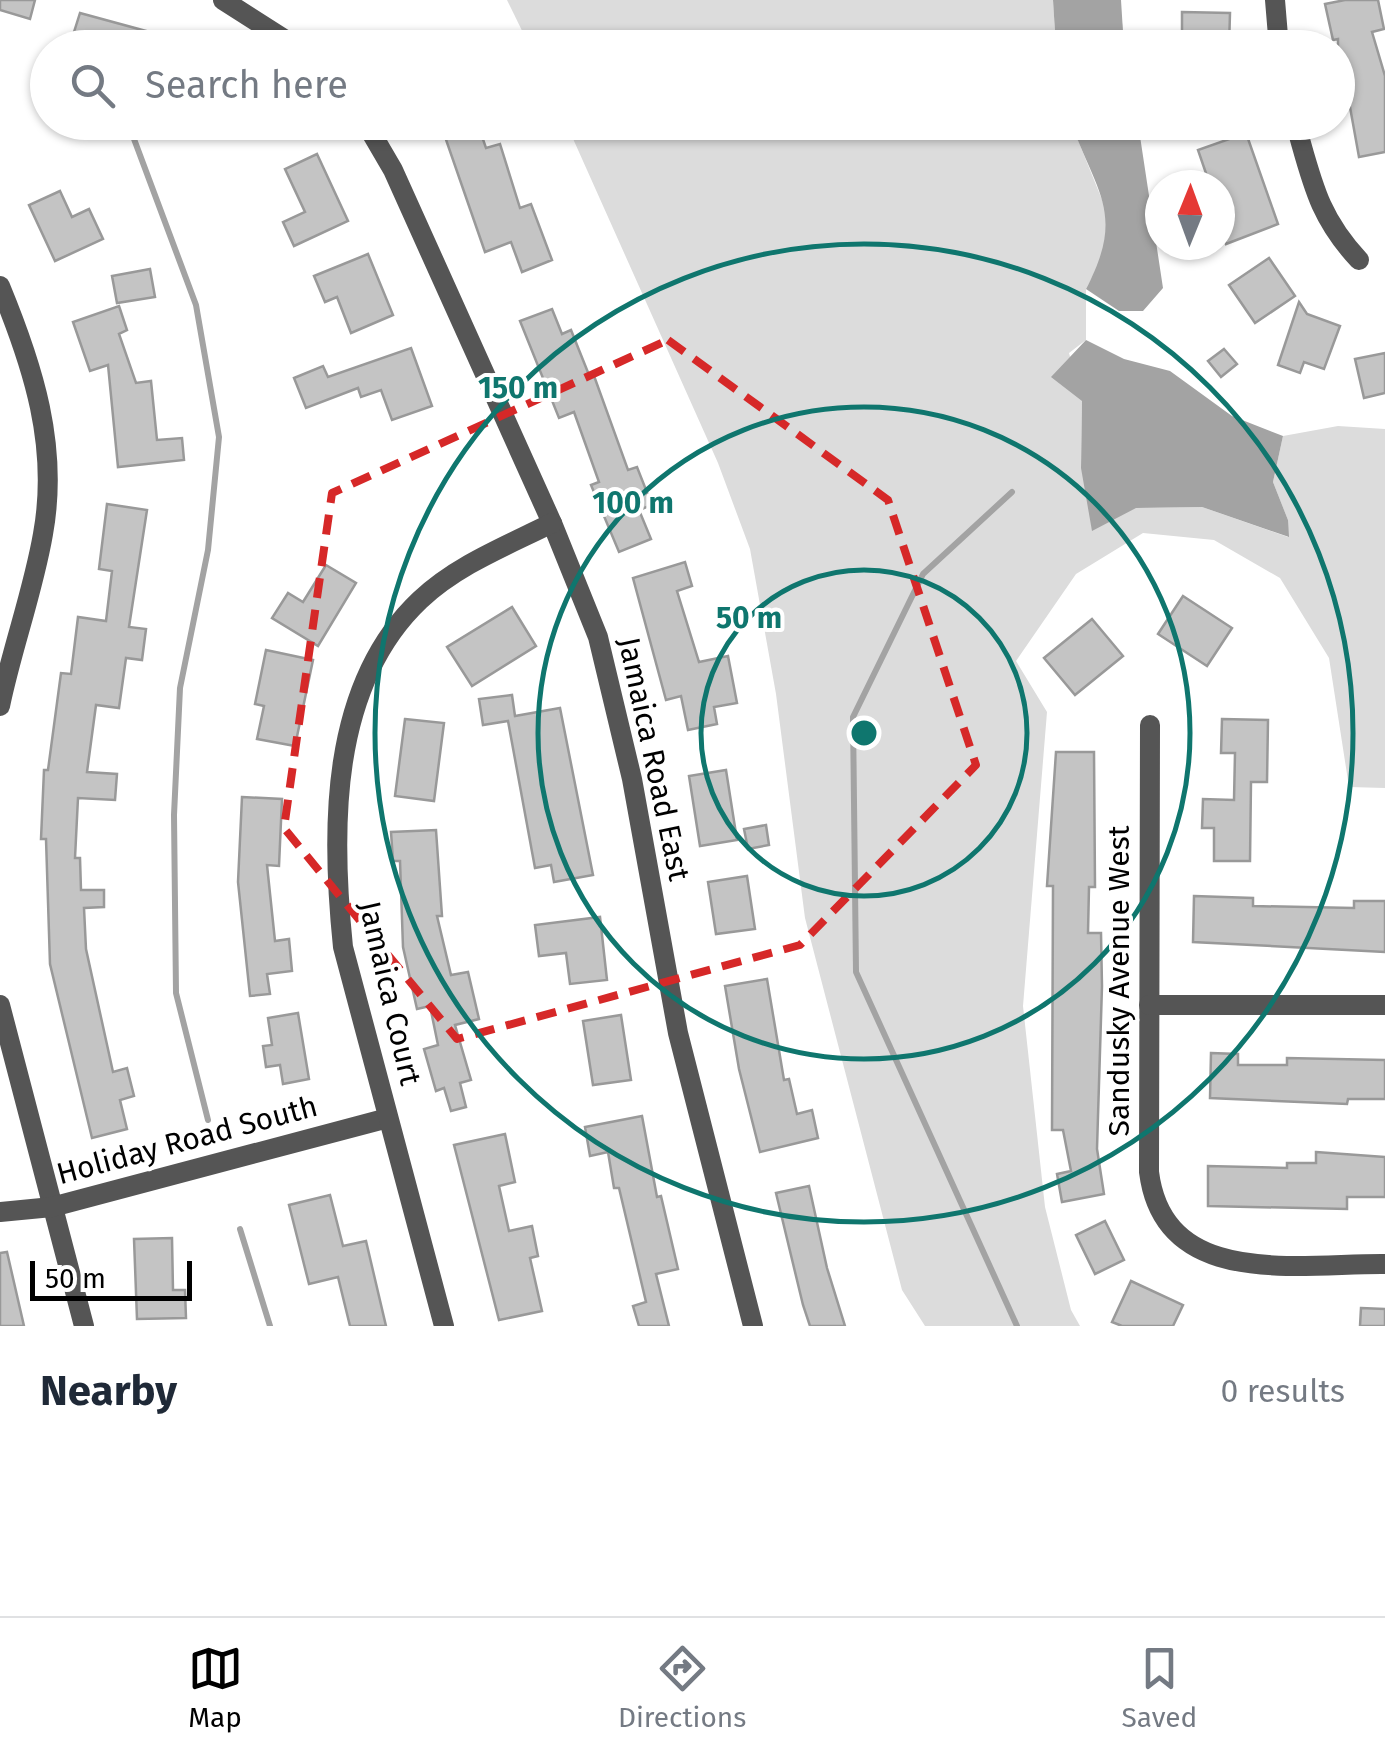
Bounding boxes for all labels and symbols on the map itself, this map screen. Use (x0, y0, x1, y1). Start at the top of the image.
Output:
north arrow (1145, 170, 1235, 260)
text: 150 m (478, 370, 558, 406)
text: 100 m (592, 485, 674, 521)
text: 50 m (716, 600, 782, 636)
street label: Jamaica Road East (611, 634, 697, 884)
centre of rings (846, 715, 882, 751)
street label: Sandusky Avenue West (1101, 825, 1137, 1136)
street label: Jamaica Court (351, 897, 429, 1089)
street label: Holiday Road South (53, 1088, 321, 1192)
scale bar (30, 1256, 192, 1300)

